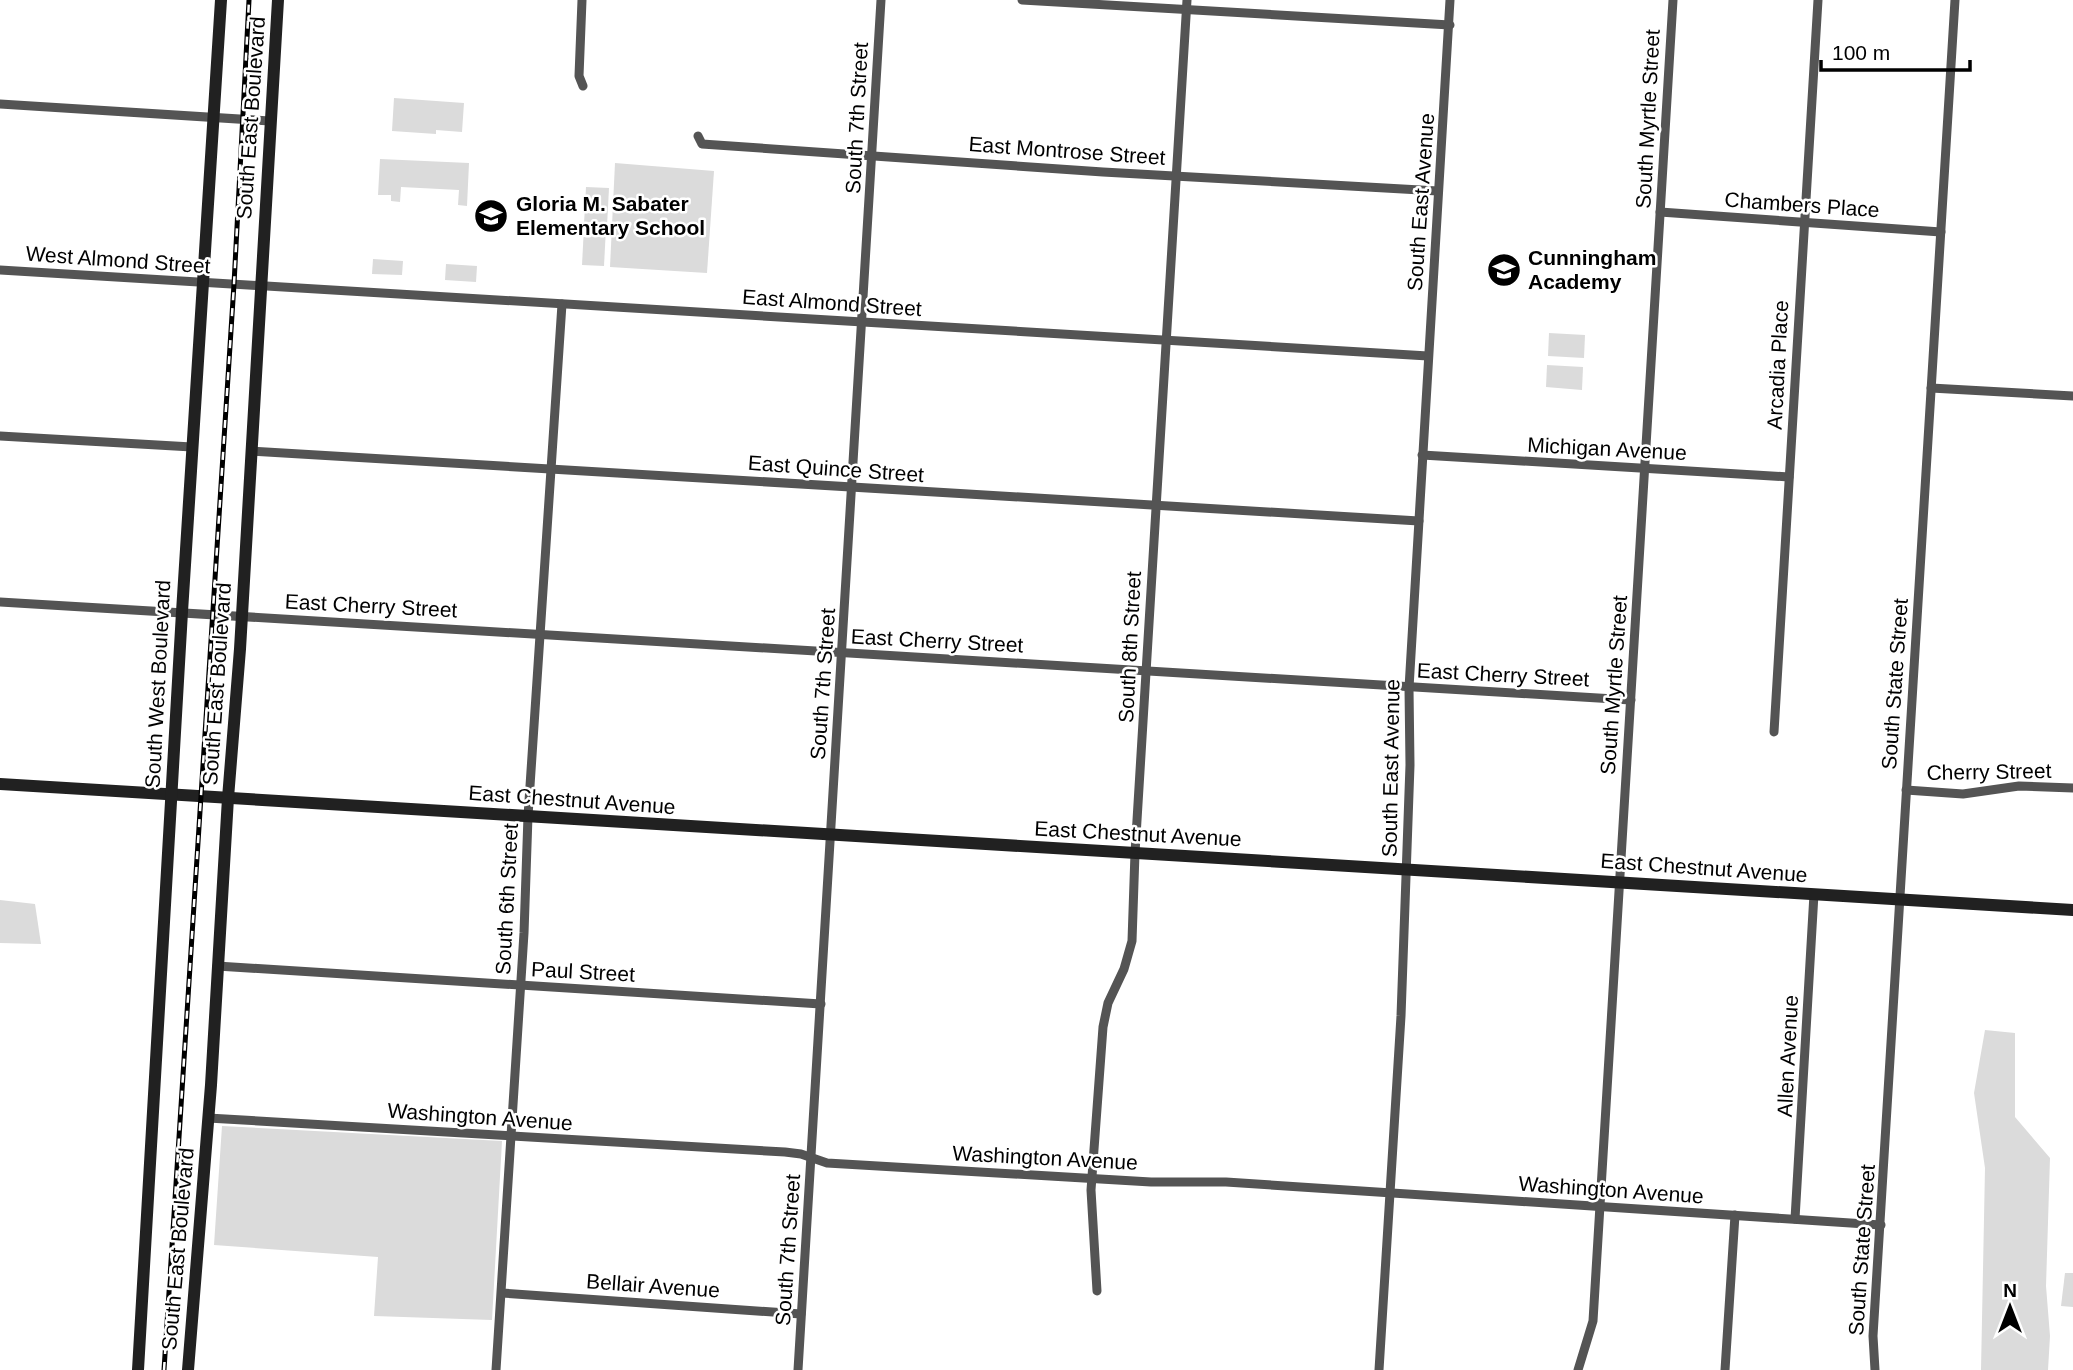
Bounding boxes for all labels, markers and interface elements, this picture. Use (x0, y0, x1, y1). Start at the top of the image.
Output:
street label: South East Boulevard (232, 16, 269, 220)
street label: South Myrtle Street (1631, 28, 1664, 209)
scale bar (1821, 28, 1970, 72)
street label: South 7th Street (841, 41, 872, 194)
text: 100 m (1832, 41, 1890, 64)
street label: South East Avenue (1403, 112, 1438, 292)
street label: East Montrose Street (968, 132, 1166, 169)
street label: Chambers Place (1724, 188, 1880, 221)
place label: Gloria M. Sabater Elementary School (516, 192, 705, 239)
school or university icon: Gloria M. Sabater Elementary School (472, 197, 510, 235)
street label: West Almond Street (25, 242, 211, 277)
place label: Cunningham Academy (1528, 246, 1656, 293)
school or university icon: Cunningham Academy (1485, 251, 1523, 289)
street label: East Almond Street (742, 285, 923, 320)
street label: Arcadia Place (1763, 300, 1792, 430)
street label: Michigan Avenue (1527, 433, 1687, 464)
street label: East Quince Street (747, 451, 925, 486)
street label: South 8th Street (1114, 570, 1145, 723)
street label: South West Boulevard (141, 579, 174, 789)
street label: South East Boulevard (198, 582, 235, 786)
street label: East Cherry Street (284, 589, 458, 622)
street label: South Myrtle Street (1596, 594, 1631, 775)
street label: South State Street (1877, 597, 1912, 770)
street label: South 7th Street (806, 607, 839, 760)
street label: East Cherry Street (850, 624, 1024, 657)
street label: East Cherry Street (1416, 658, 1590, 691)
street label: South East Avenue (1377, 679, 1404, 857)
street label: Cherry Street (1926, 759, 2052, 784)
street label: East Chestnut Avenue (468, 781, 676, 818)
street label: East Chestnut Avenue (1034, 817, 1242, 850)
street label: South 6th Street (491, 822, 522, 975)
street label: East Chestnut Avenue (1600, 849, 1808, 886)
street label: Paul Street (531, 957, 636, 986)
street label: Allen Avenue (1773, 994, 1802, 1118)
street label: Washington Avenue (387, 1099, 573, 1134)
street label: Washington Avenue (952, 1141, 1138, 1174)
street label: South East Boulevard (157, 1147, 198, 1351)
street label: South State Street (1844, 1163, 1879, 1336)
street label: Washington Avenue (1518, 1172, 1704, 1207)
street label: South 7th Street (771, 1173, 804, 1326)
street label: Bellair Avenue (585, 1269, 721, 1302)
north arrow (1975, 1272, 2045, 1342)
text: N (2003, 1280, 2017, 1301)

